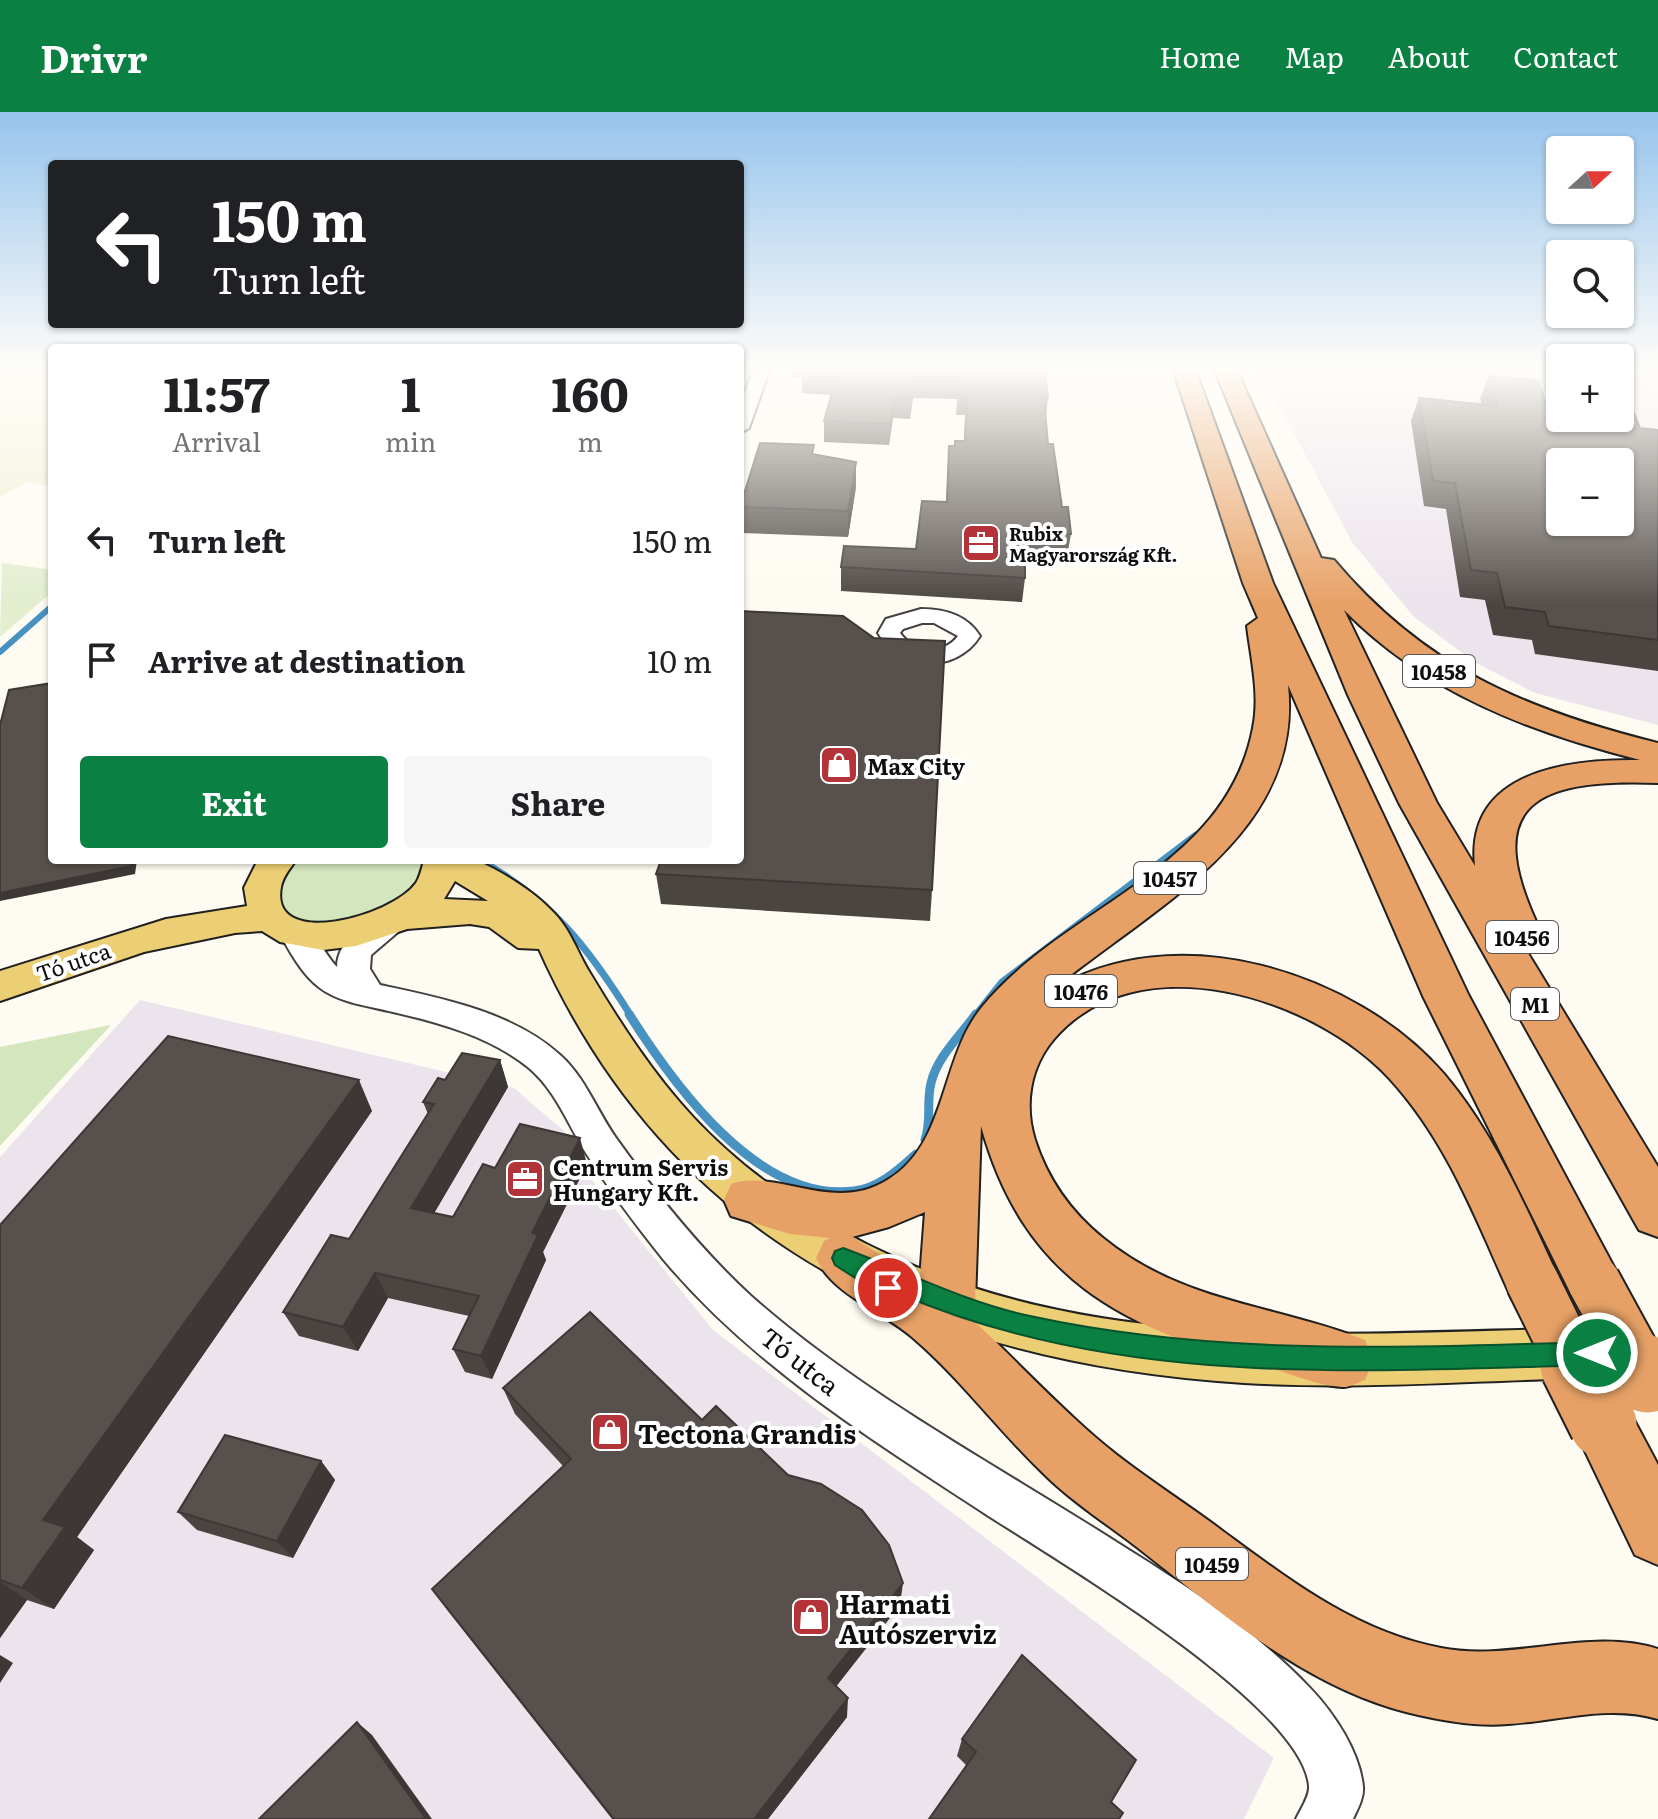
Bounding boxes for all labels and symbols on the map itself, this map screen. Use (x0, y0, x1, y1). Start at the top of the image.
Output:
north arrow (1546, 136, 1634, 224)
place label: Rubix Magyarország Kft. (1009, 520, 1177, 568)
office icon: Rubix Magyarország Kft. (960, 522, 1002, 564)
road number: 10458 (1403, 655, 1475, 687)
shop icon: Max City (818, 744, 860, 786)
place label: Max City (867, 749, 965, 782)
road number: 10457 (1134, 862, 1206, 894)
road number: 10456 (1486, 921, 1558, 953)
street label: Tó utca (31, 933, 115, 989)
road number: 10476 (1045, 975, 1117, 1007)
road number: M1 (1511, 988, 1559, 1020)
place label: Centrum Servis Hungary Kft. (553, 1150, 728, 1208)
office icon: Centrum Servis Hungary Kft. (504, 1158, 546, 1200)
pin (854, 1254, 922, 1322)
position arrow (1555, 1311, 1639, 1395)
street label: Tó utca (753, 1317, 849, 1403)
shop icon: Tectona Grandis (589, 1411, 631, 1453)
place label: Tectona Grandis (638, 1413, 856, 1452)
road number: 10459 (1176, 1548, 1248, 1580)
place label: Harmati Autószerviz (839, 1583, 997, 1652)
shop icon: Harmati Autószerviz (790, 1596, 832, 1638)

